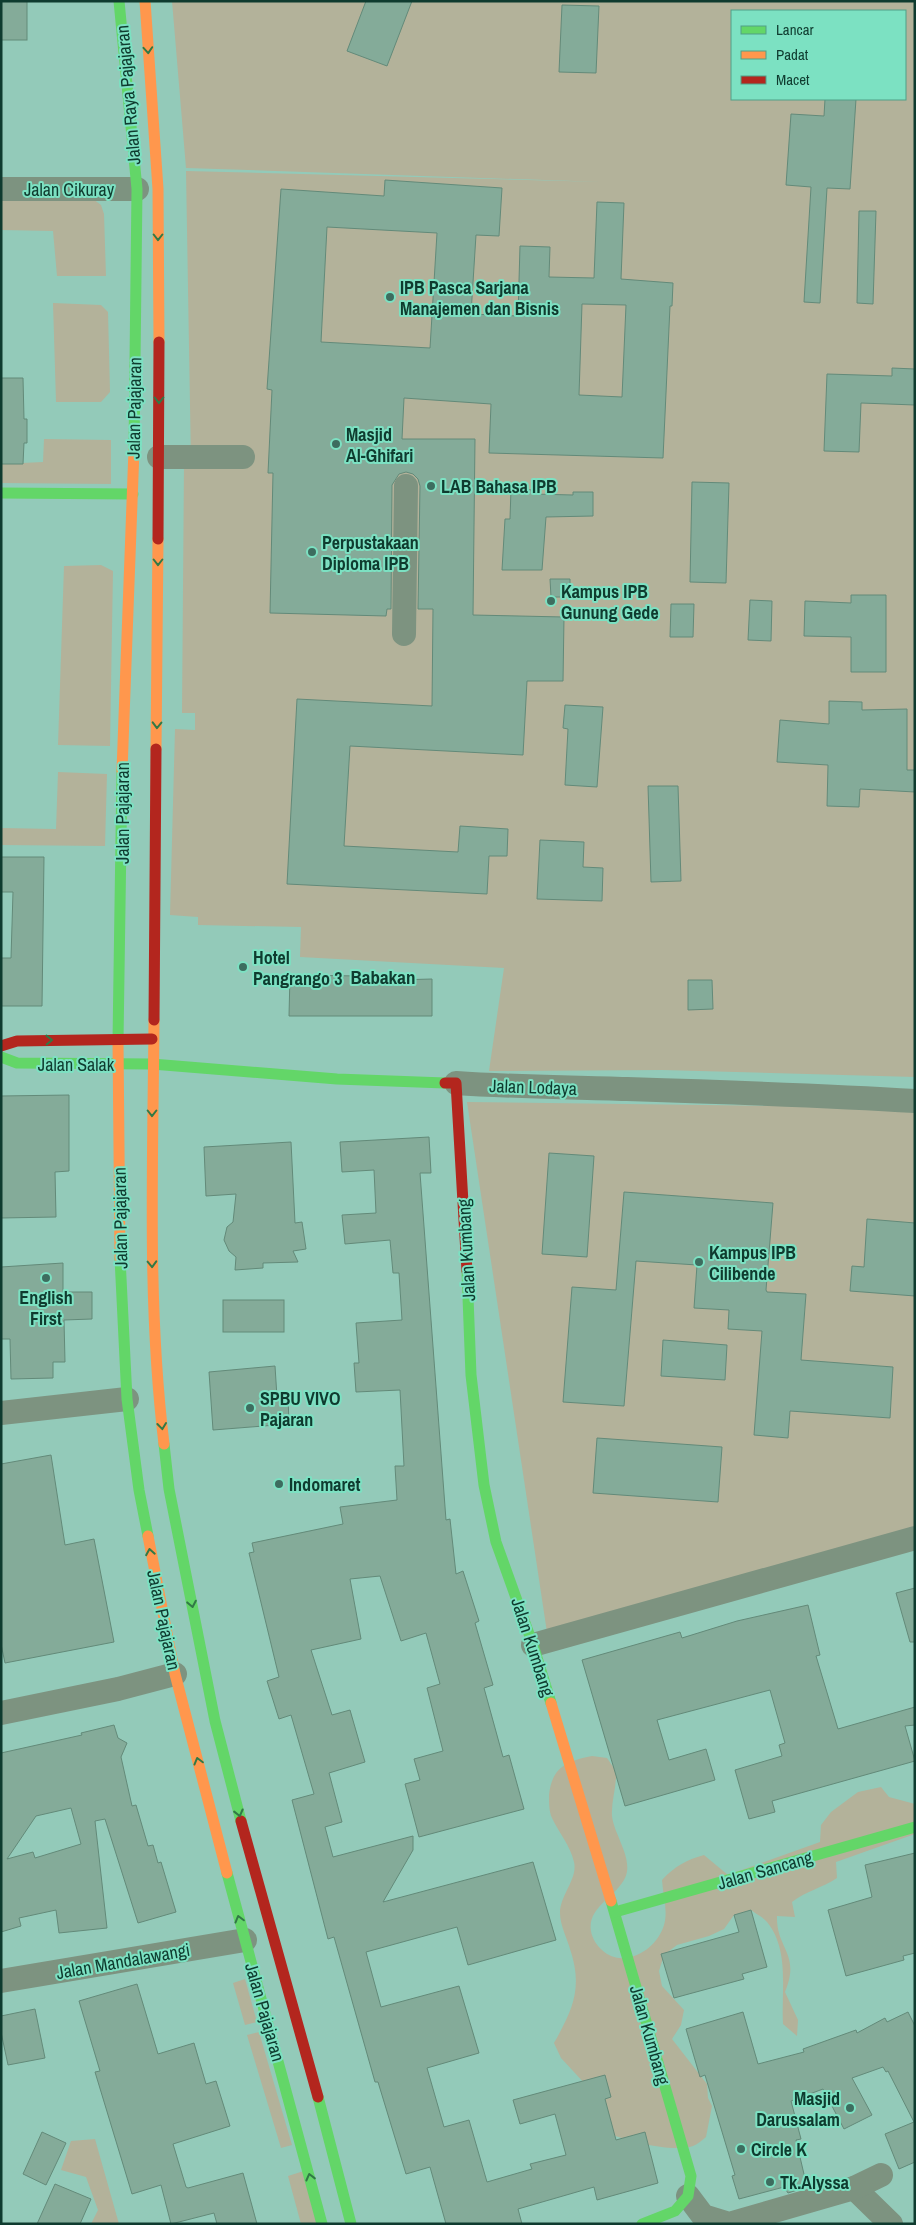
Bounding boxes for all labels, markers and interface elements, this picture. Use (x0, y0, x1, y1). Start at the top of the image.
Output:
legend (731, 10, 906, 100)
text: Lancar (776, 19, 814, 40)
street label: Jalan Raya Pajajaran (109, 24, 147, 166)
text: Padat (776, 44, 809, 65)
one-way arrow (143, 46, 154, 54)
text: Macet (776, 69, 810, 90)
street label: Jalan Cikuray (24, 177, 115, 202)
one-way arrow (153, 234, 163, 242)
place label: IPB Pasca Sarjana Manajemen dan Bisnis (400, 275, 559, 321)
marker: IPB Pasca Sarjana Manajemen dan Bisnis (384, 291, 396, 303)
street label: Jalan Pajajaran (121, 357, 147, 459)
one-way arrow (154, 396, 164, 404)
place label: Masjid Al-Ghifari (346, 422, 413, 468)
marker: Masjid Al-Ghifari (330, 438, 342, 450)
place label: LAB Bahasa IPB (441, 474, 557, 499)
marker: LAB Bahasa IPB (425, 480, 437, 492)
place label: Perpustakaan Diploma IPB (322, 530, 419, 576)
marker: Perpustakaan Diploma IPB (306, 546, 318, 558)
one-way arrow (153, 559, 163, 567)
place label: Kampus IPB Gunung Gede (561, 579, 659, 625)
marker: Kampus IPB Gunung Gede (545, 595, 557, 607)
one-way arrow (152, 722, 162, 729)
street label: Jalan Pajajaran (110, 762, 135, 864)
place label: Hotel Pangrango 3 (253, 945, 342, 991)
marker: Hotel Pangrango 3 (237, 961, 249, 973)
district label: Babakan (351, 964, 415, 990)
one-way arrow (46, 1035, 53, 1045)
street label: Jalan Salak (38, 1052, 115, 1077)
street label: Jalan Lodaya (489, 1073, 577, 1101)
one-way arrow (147, 1110, 157, 1117)
street label: Jalan Pajajaran (107, 1167, 133, 1269)
street label: Jalan Kumbang (451, 1197, 481, 1302)
place label: Kampus IPB Cilibende (709, 1240, 796, 1286)
marker: Kampus IPB Cilibende (693, 1256, 705, 1268)
one-way arrow (147, 1260, 158, 1268)
marker: English First (40, 1272, 52, 1284)
place label: English First (19, 1285, 73, 1331)
place label: SPBU VIVO Pajaran (260, 1386, 340, 1432)
marker: SPBU VIVO Pajaran (244, 1402, 256, 1414)
one-way arrow (156, 1422, 166, 1431)
place label: Indomaret (289, 1472, 360, 1497)
marker: Indomaret (273, 1478, 285, 1490)
one-way arrow (145, 1548, 155, 1556)
street label: Jalan Pajajaran (141, 1568, 187, 1672)
street label: Jalan Kumbang (505, 1594, 561, 1700)
one-way arrow (186, 1599, 196, 1608)
one-way arrow (193, 1757, 204, 1766)
one-way arrow (233, 1809, 244, 1818)
street label: Jalan Sancang (715, 1844, 816, 1895)
one-way arrow (234, 1914, 245, 1923)
street label: Jalan Mandalawangi (54, 1937, 192, 1985)
street label: Jalan Pajajaran (239, 1960, 291, 2064)
street label: Jalan Kumbang (624, 1982, 676, 2088)
place label: Masjid Darussalam (756, 2086, 840, 2132)
marker: Masjid Darussalam (844, 2102, 856, 2114)
place label: Circle K (751, 2137, 807, 2162)
marker: Circle K (735, 2143, 747, 2155)
place label: Tk.Alyssa (780, 2170, 850, 2195)
one-way arrow (305, 2172, 316, 2181)
marker: Tk.Alyssa (764, 2176, 776, 2188)

